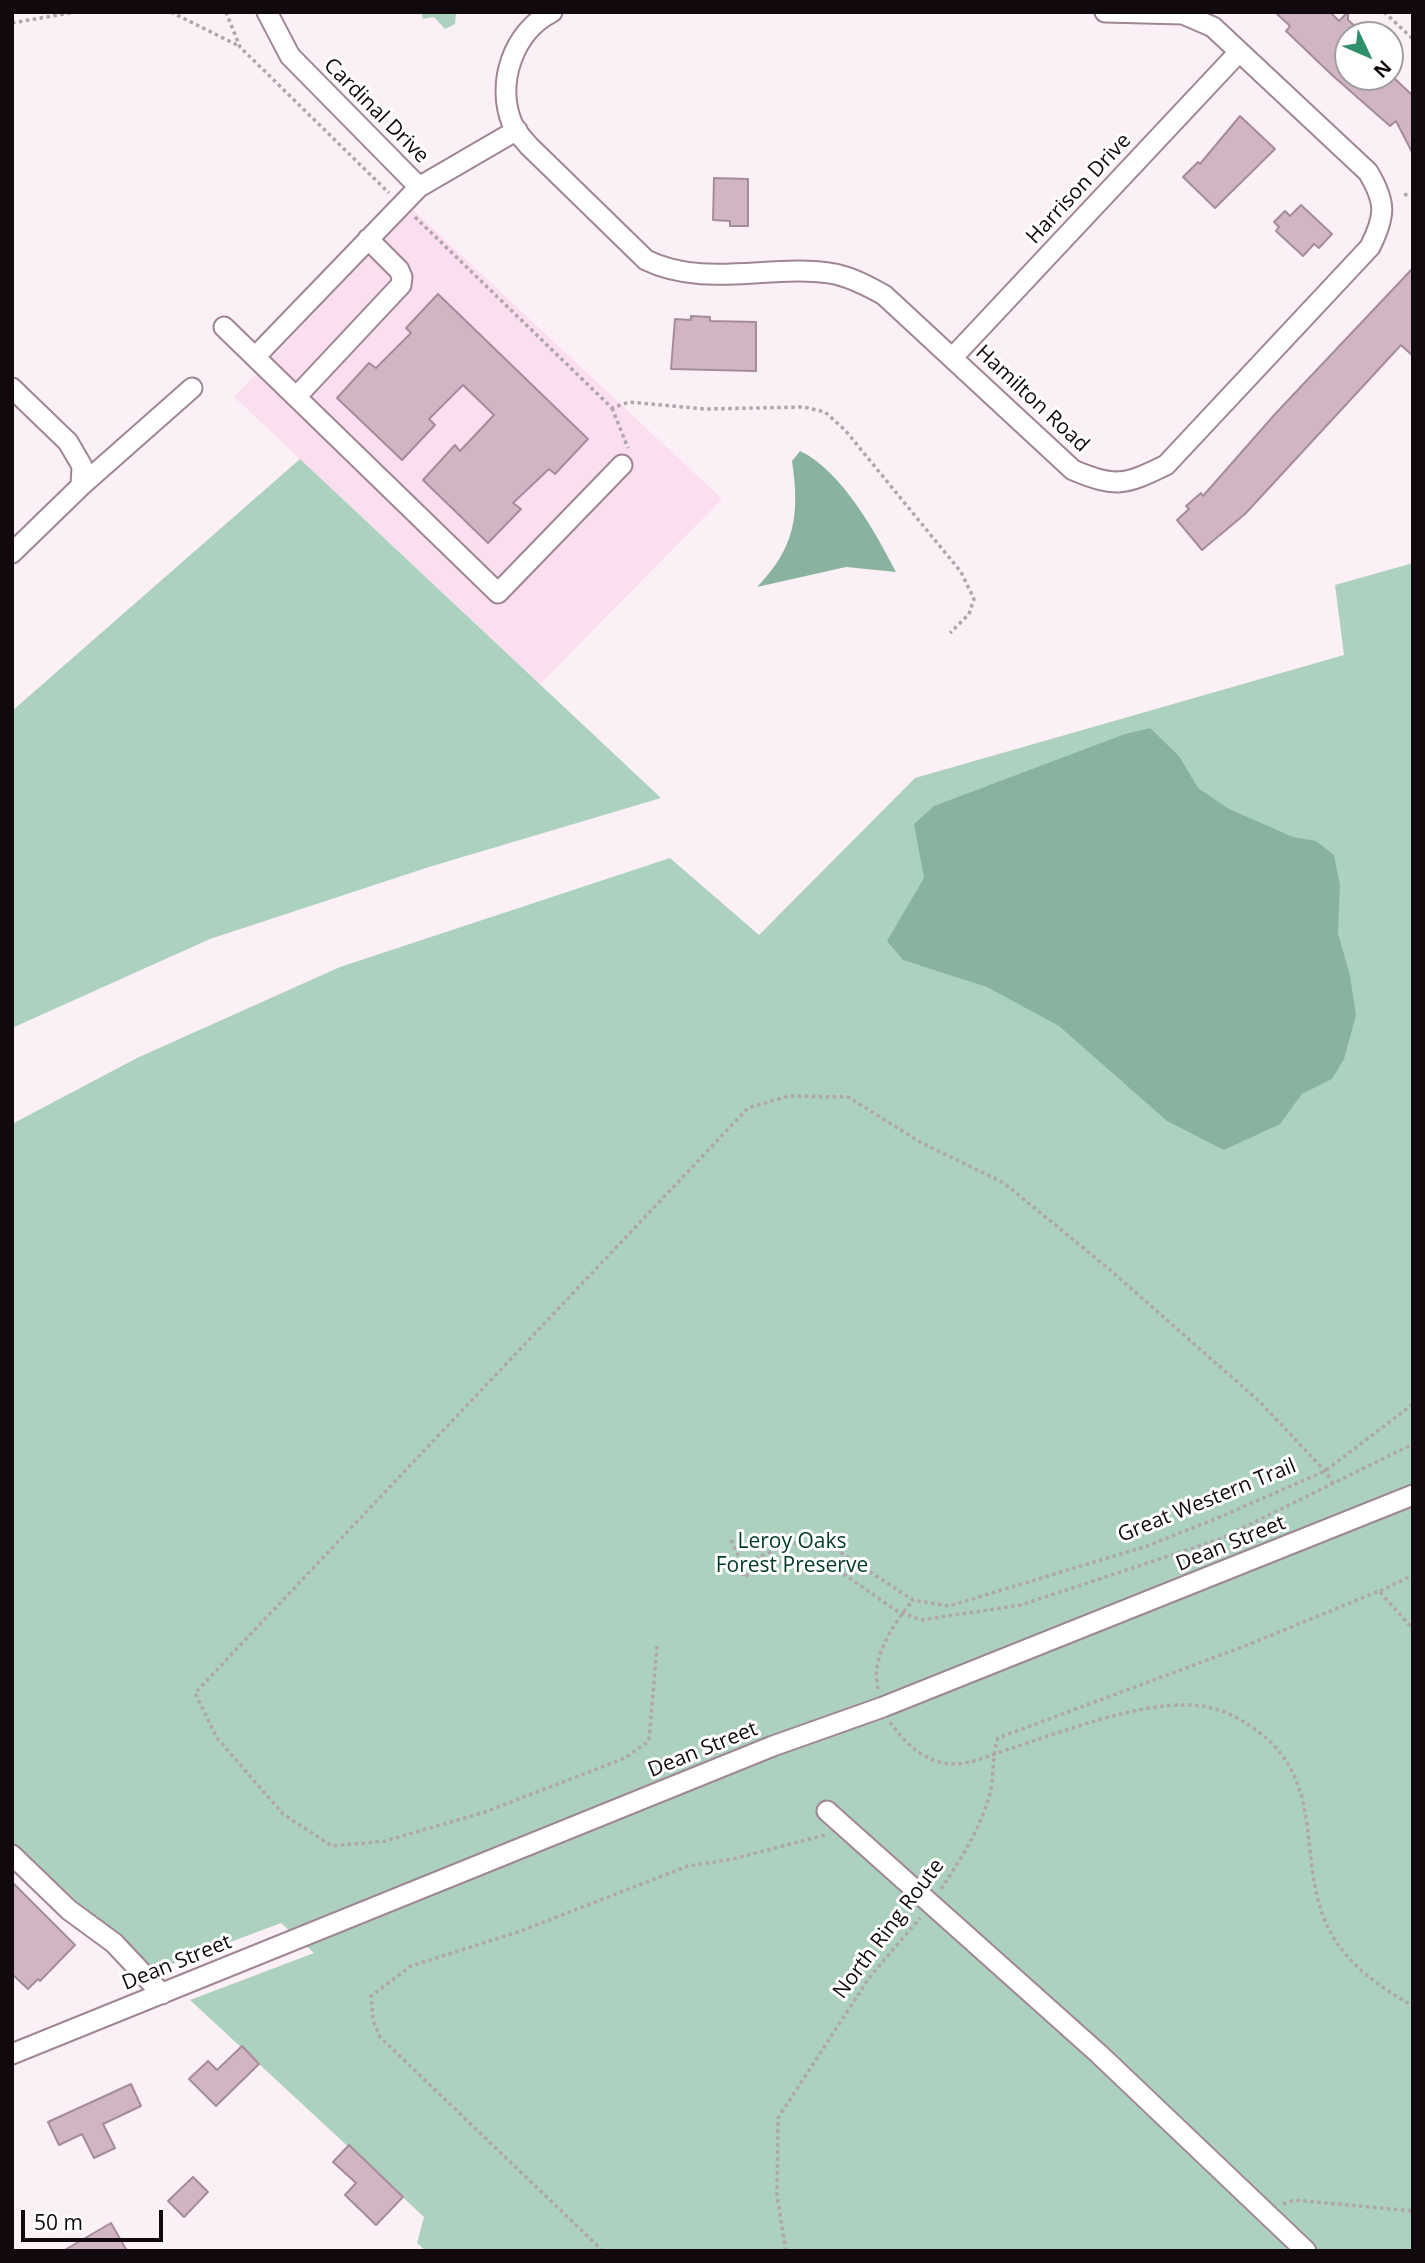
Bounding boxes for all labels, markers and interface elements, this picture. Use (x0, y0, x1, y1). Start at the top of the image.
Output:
north arrow (1334, 21, 1404, 91)
street label: Cardinal Drive (318, 53, 434, 169)
text: N (1368, 55, 1397, 84)
street label: Harrison Drive (1021, 128, 1137, 250)
street label: Hamilton Road (970, 340, 1094, 458)
street label: Great Western Trail (1114, 1454, 1300, 1548)
street label: Dean Street (1173, 1511, 1289, 1577)
park label: Leroy Oaks Forest Preserve (716, 1529, 868, 1579)
street label: Dean Street (645, 1717, 761, 1783)
street label: North Ring Route (828, 1854, 950, 2004)
street label: Dean Street (119, 1930, 235, 1996)
scale bar (24, 2196, 166, 2240)
text: 50 m (34, 2208, 83, 2236)

